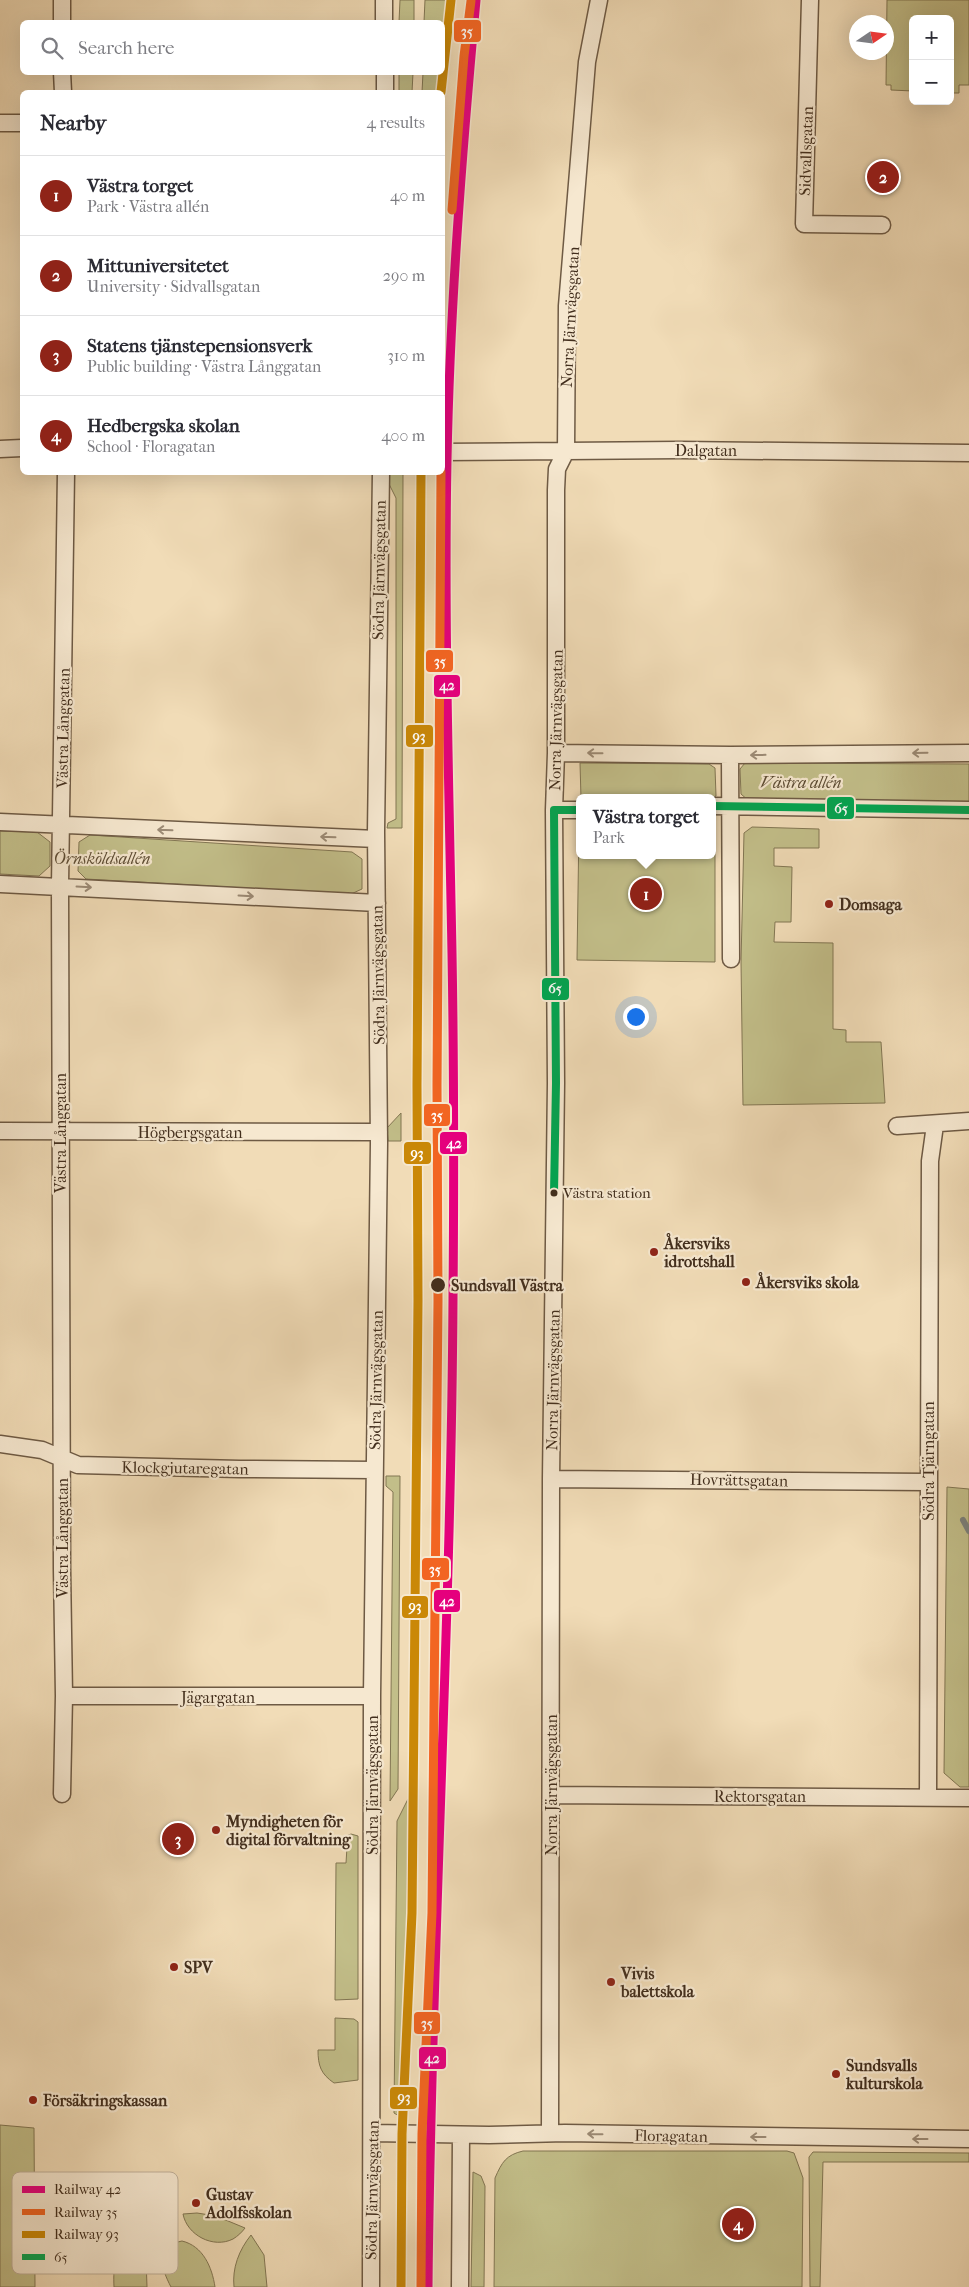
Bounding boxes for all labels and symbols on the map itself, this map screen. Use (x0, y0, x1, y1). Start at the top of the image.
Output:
north arrow (849, 15, 894, 60)
line badge: 35 (453, 19, 482, 43)
text: 35 (461, 23, 473, 40)
street label: Sidvallsgatan (795, 105, 817, 196)
pin: 2 (867, 158, 899, 196)
street label: Norra Järnvägsgatan (557, 245, 583, 388)
street label: Dalgatan (675, 441, 738, 460)
street label: Södra Järnvägsgatan (368, 499, 390, 640)
street label: Norra Järnvägsgatan (545, 648, 567, 791)
line badge: 35 (425, 649, 454, 673)
text: 35 (434, 653, 446, 670)
street label: Västra Långgatan (52, 667, 74, 789)
line badge: 42 (433, 674, 461, 698)
text: 42 (438, 677, 455, 694)
line badge: 93 (405, 724, 434, 748)
text: 93 (411, 728, 426, 745)
one-way arrow (588, 748, 604, 758)
one-way arrow (913, 748, 929, 758)
one-way arrow (750, 750, 766, 760)
park label: Västra allén (761, 773, 842, 792)
line badge: 65 (826, 796, 855, 820)
text: 65 (834, 800, 848, 817)
one-way arrow (158, 825, 174, 834)
one-way arrow (320, 832, 336, 841)
park label: Örnsköldsallén (54, 848, 150, 868)
pin: 1 (630, 875, 662, 913)
one-way arrow (75, 883, 91, 892)
one-way arrow (238, 892, 254, 901)
place label: Domsaga (839, 895, 902, 915)
marker: Domsaga (823, 898, 835, 910)
street label: Södra Järnvägsgatan (367, 904, 389, 1045)
line badge: 65 (541, 977, 570, 1001)
text: 65 (548, 980, 562, 997)
your location (623, 1004, 649, 1030)
street label: Västra Långgatan (51, 1072, 70, 1194)
line badge: 35 (423, 1103, 451, 1127)
text: 35 (431, 1107, 443, 1124)
street label: Högbergsgatan (138, 1123, 243, 1142)
line badge: 42 (439, 1131, 468, 1155)
text: 42 (445, 1135, 462, 1152)
line badge: 93 (403, 1141, 432, 1165)
text: 93 (409, 1145, 424, 1162)
place label: Västra station (562, 1184, 651, 1202)
marker: Västra station (549, 1188, 559, 1198)
place label: Åkersviks idrottshall (663, 1232, 735, 1271)
marker: Åkersviks idrottshall (648, 1246, 660, 1258)
place label: Åkersviks skola (755, 1271, 860, 1292)
marker: Sundsvall Västra (429, 1276, 447, 1294)
place label: Sundsvall Västra (451, 1276, 564, 1295)
marker: Åkersviks skola (740, 1276, 752, 1288)
street label: Norra Järnvägsgatan (542, 1308, 564, 1451)
street label: Södra Järnvägsgatan (365, 1309, 387, 1450)
street label: Södra Tjärngatan (919, 1401, 938, 1521)
street label: Klockgjutaregatan (121, 1457, 250, 1479)
street label: Hovrättsgatan (690, 1470, 789, 1490)
street label: Västra Långgatan (53, 1477, 72, 1599)
line badge: 35 (421, 1557, 450, 1581)
text: 35 (429, 1561, 441, 1578)
line badge: 42 (433, 1589, 461, 1613)
text: 42 (438, 1593, 455, 1610)
line badge: 93 (401, 1595, 429, 1619)
text: 93 (407, 1598, 422, 1615)
street label: Jägargatan (179, 1688, 256, 1707)
street label: Södra Järnvägsgatan (363, 1714, 382, 1855)
street label: Norra Järnvägsgatan (542, 1714, 561, 1856)
street label: Rektorsgatan (714, 1787, 807, 1806)
place label: Myndigheten för digital förvaltning (225, 1812, 351, 1850)
pin: 3 (162, 1820, 194, 1858)
marker: Myndigheten för digital förvaltning (210, 1824, 222, 1836)
place label: SPV (184, 1958, 214, 1977)
marker: SPV (168, 1961, 180, 1973)
place label: Vivis balettskola (620, 1964, 695, 2001)
marker: Vivis balettskola (605, 1976, 617, 1988)
line badge: 35 (413, 2011, 441, 2035)
text: 35 (421, 2015, 433, 2032)
line badge: 42 (418, 2046, 447, 2070)
text: 42 (423, 2050, 440, 2067)
place label: Sundsvalls kulturskola (845, 2056, 923, 2093)
marker: Sundsvalls kulturskola (830, 2068, 842, 2080)
line badge: 93 (389, 2086, 418, 2110)
text: 93 (396, 2089, 411, 2106)
place label: Försäkringskassan (42, 2091, 168, 2111)
marker: Försäkringskassan (27, 2094, 39, 2106)
street label: Södra Järnvägsgatan (361, 2119, 383, 2260)
street label: Floragatan (634, 2126, 709, 2146)
one-way arrow (588, 2129, 604, 2139)
one-way arrow (750, 2132, 766, 2142)
one-way arrow (913, 2134, 929, 2144)
legend (12, 2172, 178, 2274)
text: Railway 42 (54, 2181, 121, 2198)
place label: Gustav Adolfsskolan (205, 2185, 292, 2222)
marker: Gustav Adolfsskolan (190, 2197, 202, 2209)
text: Railway 35 (54, 2204, 117, 2221)
pin: 4 (722, 2205, 754, 2243)
text: Railway 93 (54, 2226, 119, 2243)
text: 65 (54, 2249, 68, 2266)

